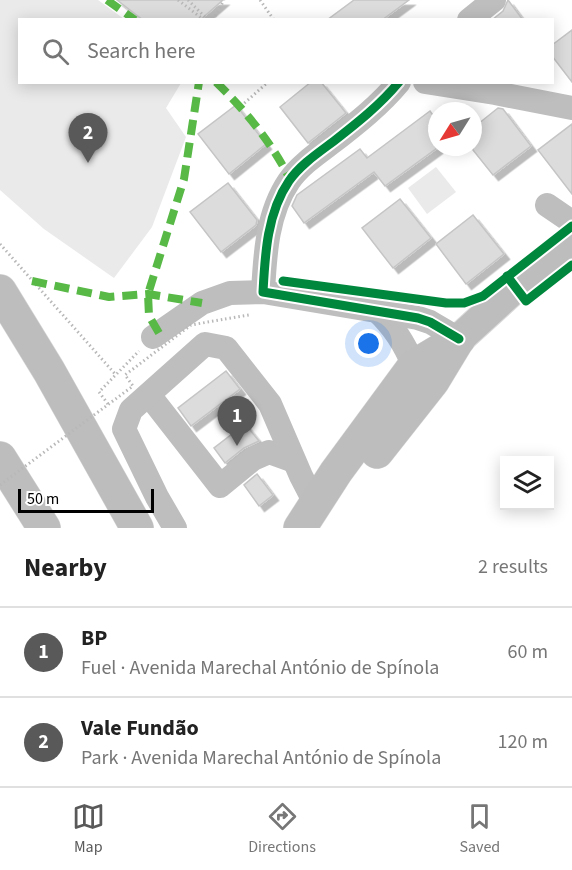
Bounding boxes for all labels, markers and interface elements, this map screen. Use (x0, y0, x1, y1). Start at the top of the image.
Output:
search box (18, 18, 554, 84)
icon: search (39, 35, 72, 68)
text: Search here (87, 35, 195, 67)
north arrow (428, 102, 482, 156)
pin: 2 (68, 114, 107, 163)
your location (354, 329, 383, 358)
pin: 1 (218, 396, 256, 446)
map controls (500, 456, 554, 510)
button: layers (500, 456, 554, 510)
scale bar (18, 486, 154, 514)
text: 50 m (27, 488, 59, 510)
text: Nearby (24, 549, 107, 586)
text: 2 results (478, 553, 548, 581)
text: BP (81, 622, 107, 654)
text: 1 (38, 638, 49, 666)
text: 60 m (508, 638, 548, 666)
text: Fuel · Avenida Marechal António de Spínola (81, 654, 439, 682)
text: Vale Fundão (81, 712, 199, 744)
text: 2 (38, 728, 49, 756)
text: 120 m (498, 728, 548, 756)
text: Park · Avenida Marechal António de Spínola (81, 744, 441, 772)
tab: Map (72, 800, 105, 858)
tab: Directions (248, 800, 316, 858)
tab: Saved (459, 800, 500, 858)

